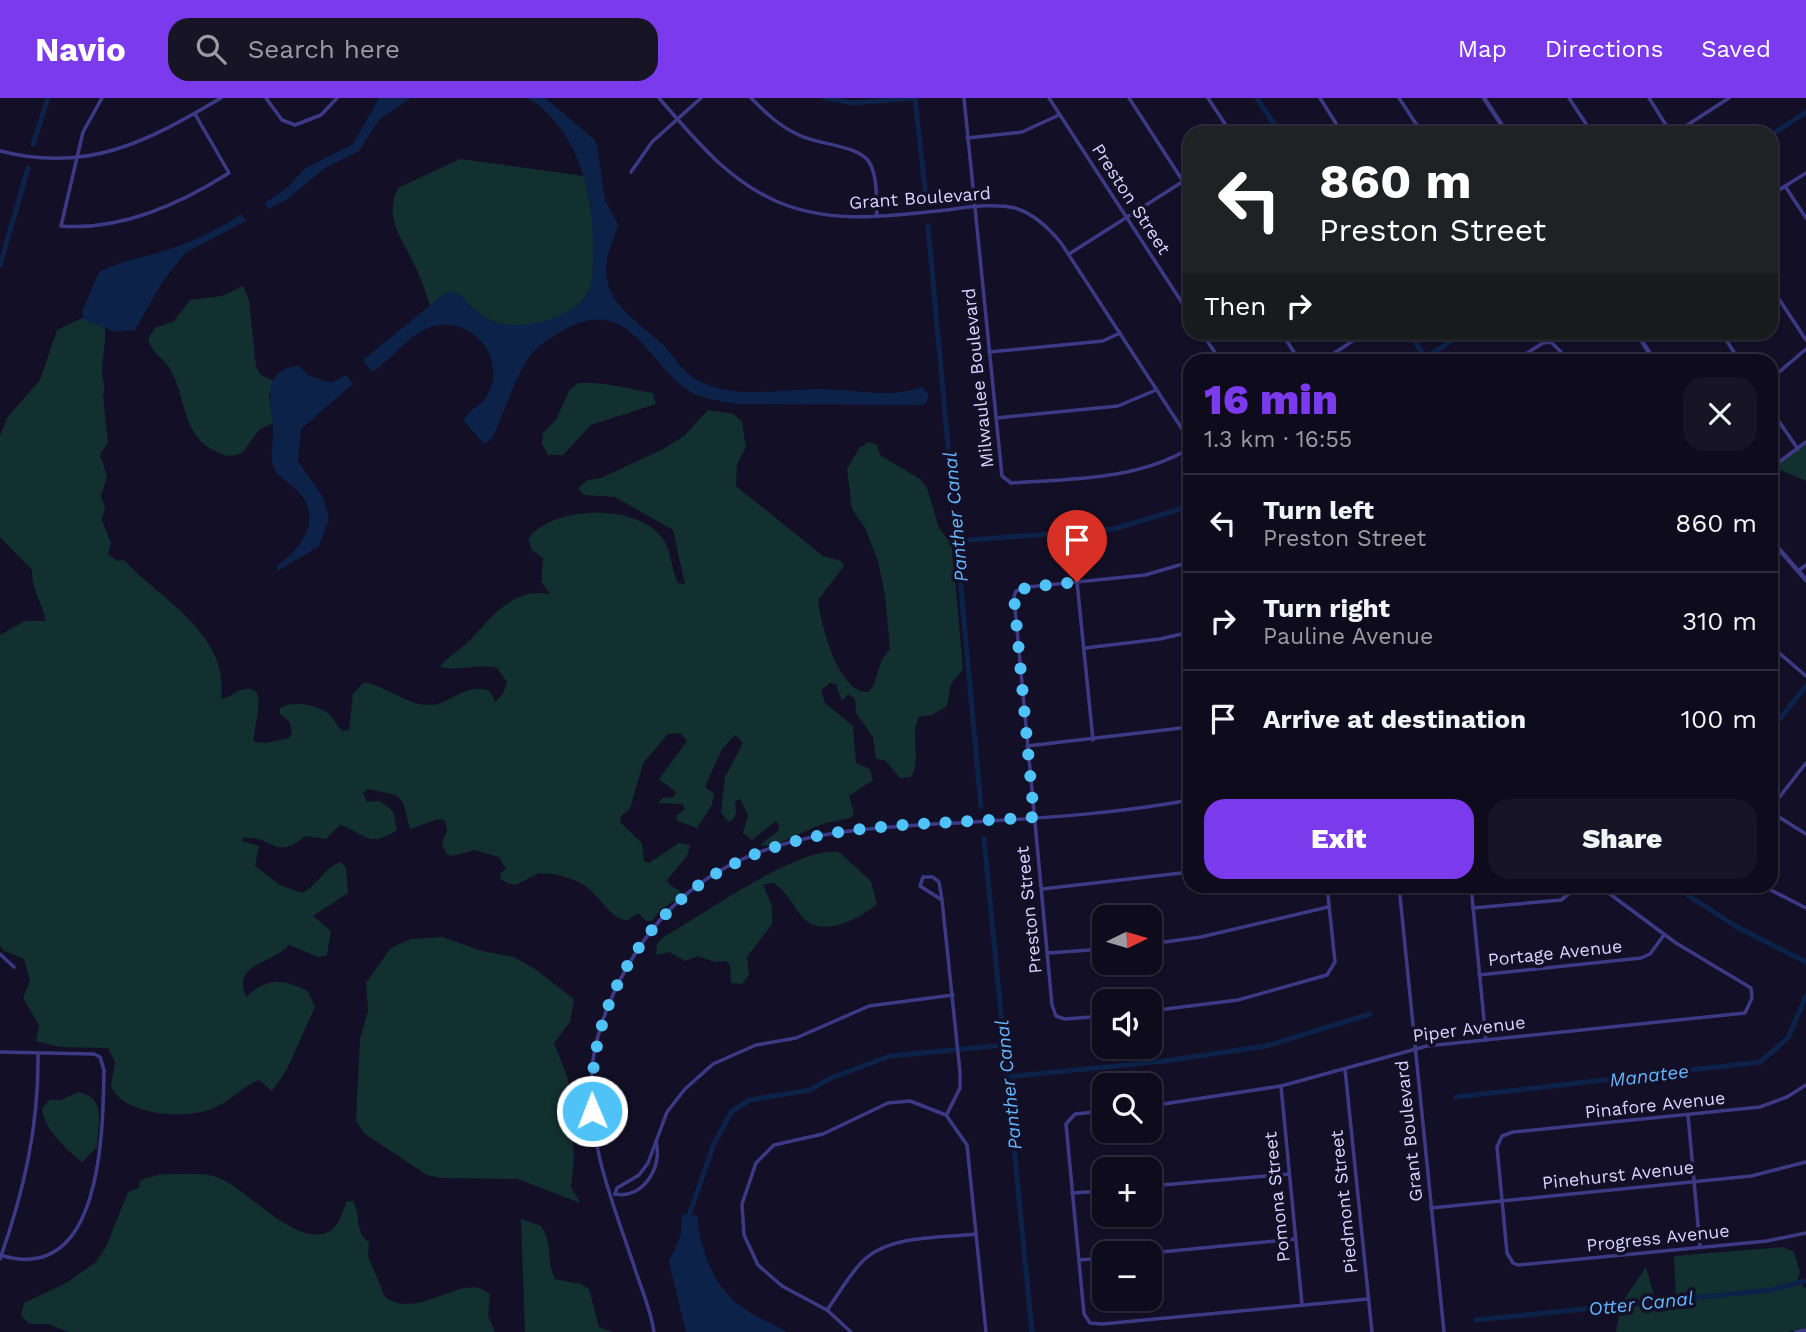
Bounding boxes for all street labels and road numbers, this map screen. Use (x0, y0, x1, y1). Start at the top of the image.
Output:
street label: Preston Street (1088, 139, 1175, 258)
street label: Grant Boulevard (848, 182, 992, 213)
street label: Milwaulee Boulevard (958, 287, 997, 469)
street label: Preston Street (1011, 845, 1046, 975)
street label: Portage Avenue (1487, 935, 1623, 970)
street label: Piper Avenue (1411, 1011, 1527, 1046)
street label: Grant Boulevard (1391, 1059, 1426, 1203)
street label: Pinafore Avenue (1584, 1087, 1726, 1122)
street label: Piedmont Street (1325, 1129, 1361, 1275)
street label: Pomona Street (1259, 1130, 1294, 1263)
street label: Pinehurst Avenue (1541, 1156, 1695, 1193)
street label: Progress Avenue (1585, 1220, 1731, 1255)

